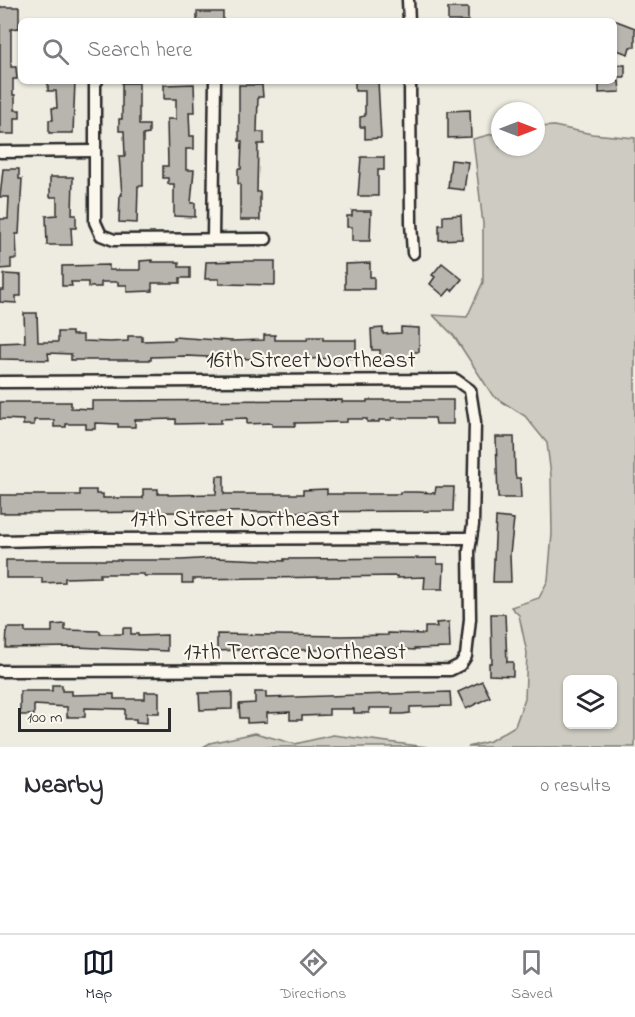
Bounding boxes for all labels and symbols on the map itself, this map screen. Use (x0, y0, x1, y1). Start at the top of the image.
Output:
north arrow (491, 102, 545, 156)
street label: 16th Street Northeast (206, 344, 416, 379)
street label: 17th Street Northeast (130, 503, 340, 538)
street label: 17th Terrace Northeast (184, 636, 406, 671)
scale bar (18, 705, 171, 732)

